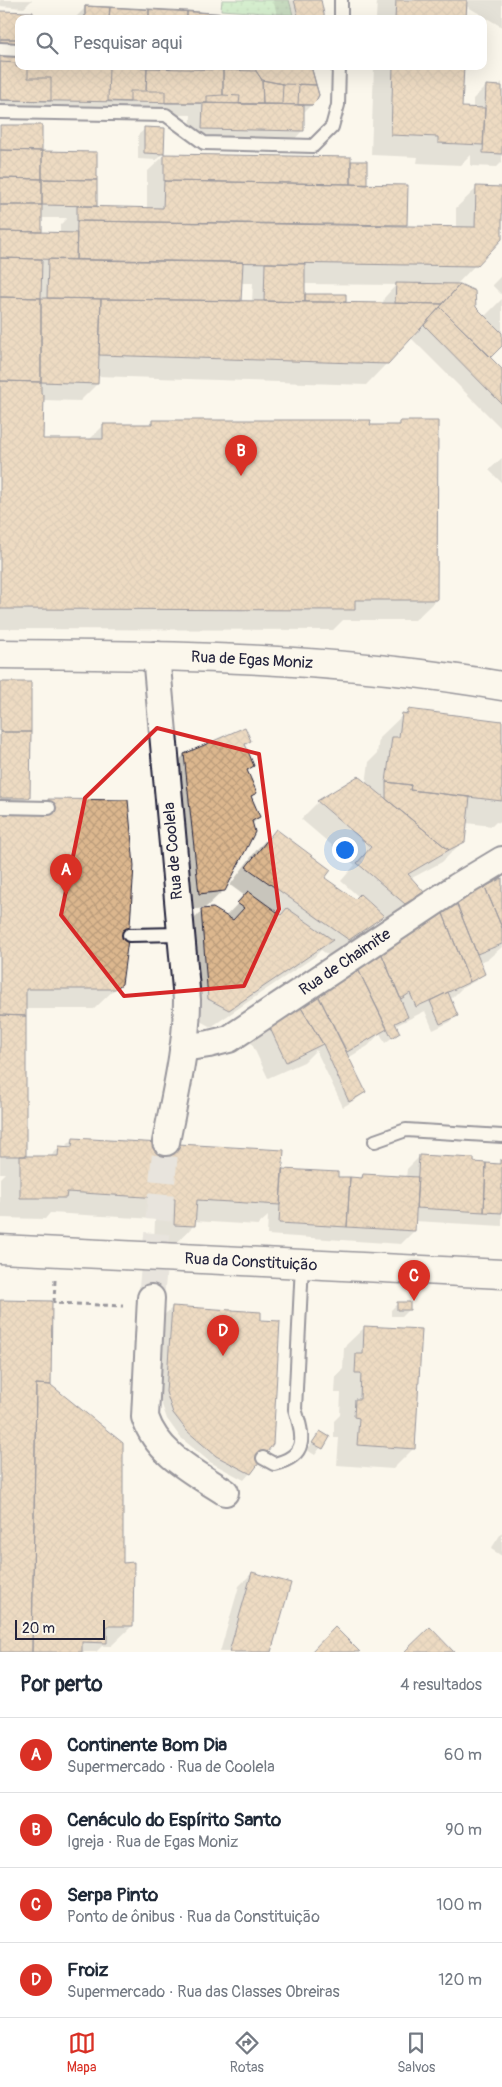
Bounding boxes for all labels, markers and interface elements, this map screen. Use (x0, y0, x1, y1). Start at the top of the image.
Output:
search box (15, 15, 487, 70)
icon: search (33, 29, 61, 57)
text: Pesquisar aqui (73, 31, 182, 55)
pin: B (225, 435, 257, 476)
street label: Rua de Egas Moniz (190, 647, 314, 673)
street label: Rua de Coolela (159, 802, 187, 900)
your location (332, 837, 358, 863)
pin: A (50, 854, 82, 895)
street label: Rua de Chaimite (295, 924, 395, 1000)
street label: Rua da Constituição (184, 1249, 318, 1275)
pin: C (398, 1260, 430, 1301)
pin: D (207, 1315, 239, 1356)
scale bar (15, 1617, 105, 1640)
text: 20 m (22, 1620, 55, 1637)
text: Por perto (20, 1671, 102, 1698)
text: 4 resultados (400, 1675, 482, 1695)
text: Continente Bom Dia (67, 1733, 227, 1757)
text: A (31, 1745, 41, 1765)
text: 60 m (444, 1745, 482, 1765)
text: Supermercado · Rua de Coolela (67, 1757, 275, 1777)
text: Cenáculo do Espírito Santo (67, 1808, 281, 1832)
text: B (31, 1820, 41, 1840)
text: 90 m (445, 1820, 482, 1840)
text: Igreja · Rua de Egas Moniz (67, 1832, 238, 1852)
text: Serpa Pinto (67, 1883, 158, 1907)
text: C (31, 1895, 41, 1915)
text: 100 m (436, 1895, 482, 1915)
text: Ponto de ônibus · Rua da Constituição (67, 1907, 320, 1927)
text: Froiz (67, 1958, 108, 1982)
text: D (31, 1970, 41, 1990)
text: 120 m (438, 1970, 482, 1990)
text: Supermercado · Rua das Classes Obreiras (67, 1982, 340, 2002)
tab: Mapa (67, 2029, 96, 2076)
tab: Rotas (230, 2029, 264, 2076)
tab: Salvos (397, 2029, 435, 2076)

